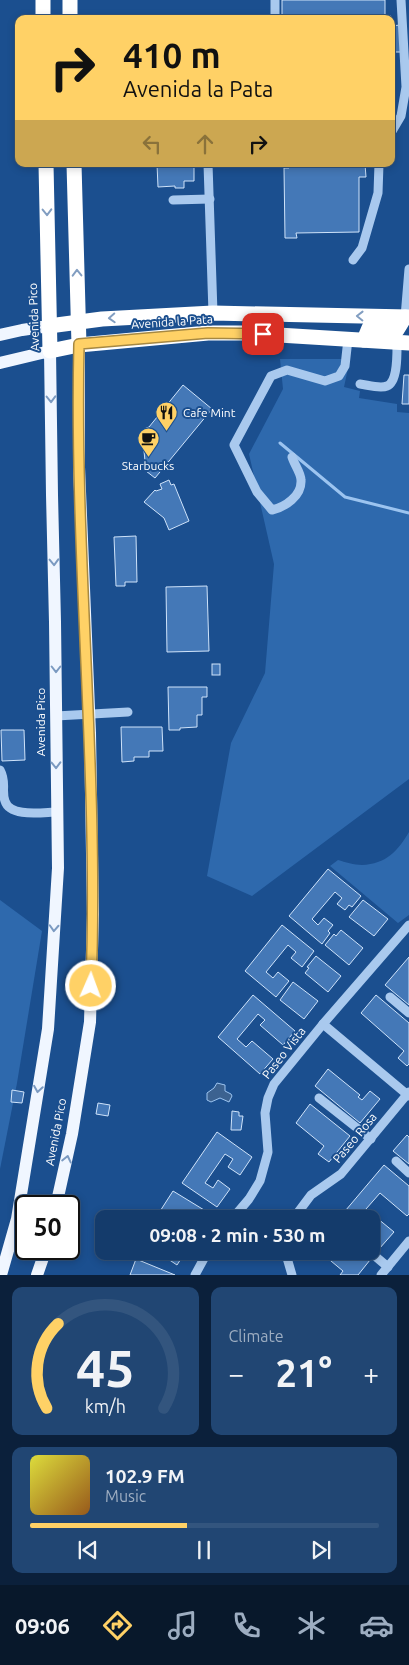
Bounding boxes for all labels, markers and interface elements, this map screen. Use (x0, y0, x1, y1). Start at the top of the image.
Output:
icon: right (40, 35, 105, 100)
text: 410 m (123, 35, 221, 75)
text: Avenida la Pata (123, 76, 273, 101)
icon: left (138, 130, 166, 158)
icon: ahead (191, 130, 219, 158)
icon: right (244, 130, 272, 158)
one-way arrow (41, 209, 52, 217)
one-way arrow (71, 269, 82, 277)
street label: Avenida Pico (26, 283, 41, 351)
one-way arrow (356, 311, 364, 321)
street label: Avenida la Pata (131, 312, 213, 331)
one-way arrow (107, 313, 115, 324)
pin (242, 313, 284, 355)
icon: arrive (249, 320, 277, 348)
one-way arrow (46, 396, 56, 404)
restaurant icon: Cafe Mint (155, 401, 179, 432)
place label: Cafe Mint (183, 406, 236, 419)
cafe icon: Starbucks (136, 427, 160, 458)
place label: Starbucks (122, 459, 174, 472)
one-way arrow (48, 558, 59, 566)
one-way arrow (51, 666, 61, 674)
street label: Avenida Pico (34, 688, 47, 756)
one-way arrow (51, 761, 62, 769)
one-way arrow (49, 924, 60, 932)
position arrow (64, 959, 116, 1011)
street label: Paseo Vista (259, 1024, 308, 1081)
one-way arrow (34, 1085, 44, 1093)
street label: Avenida Pico (43, 1097, 68, 1167)
street label: Paseo Rosa (330, 1110, 379, 1165)
one-way arrow (61, 1154, 72, 1163)
speed limit sign: 50 (15, 1195, 80, 1260)
text: 09:08 · 2 min · 530 m (150, 1224, 325, 1246)
text: Climate (229, 1327, 284, 1345)
text: 45 (76, 1339, 135, 1397)
text: 21° (276, 1352, 332, 1394)
text: − (229, 1358, 244, 1389)
text: + (363, 1358, 379, 1389)
text: km/h (85, 1396, 126, 1416)
text: 102.9 FM (105, 1465, 185, 1487)
text: Music (105, 1487, 146, 1505)
icon: previous (74, 1536, 102, 1564)
icon: pause (190, 1536, 218, 1564)
icon: next (307, 1536, 335, 1564)
icon: directions (100, 1608, 135, 1643)
icon: music (165, 1608, 200, 1643)
icon: phone (229, 1608, 264, 1643)
icon: climate (294, 1608, 329, 1643)
icon: car (359, 1608, 394, 1643)
text: 09:06 (15, 1613, 70, 1638)

